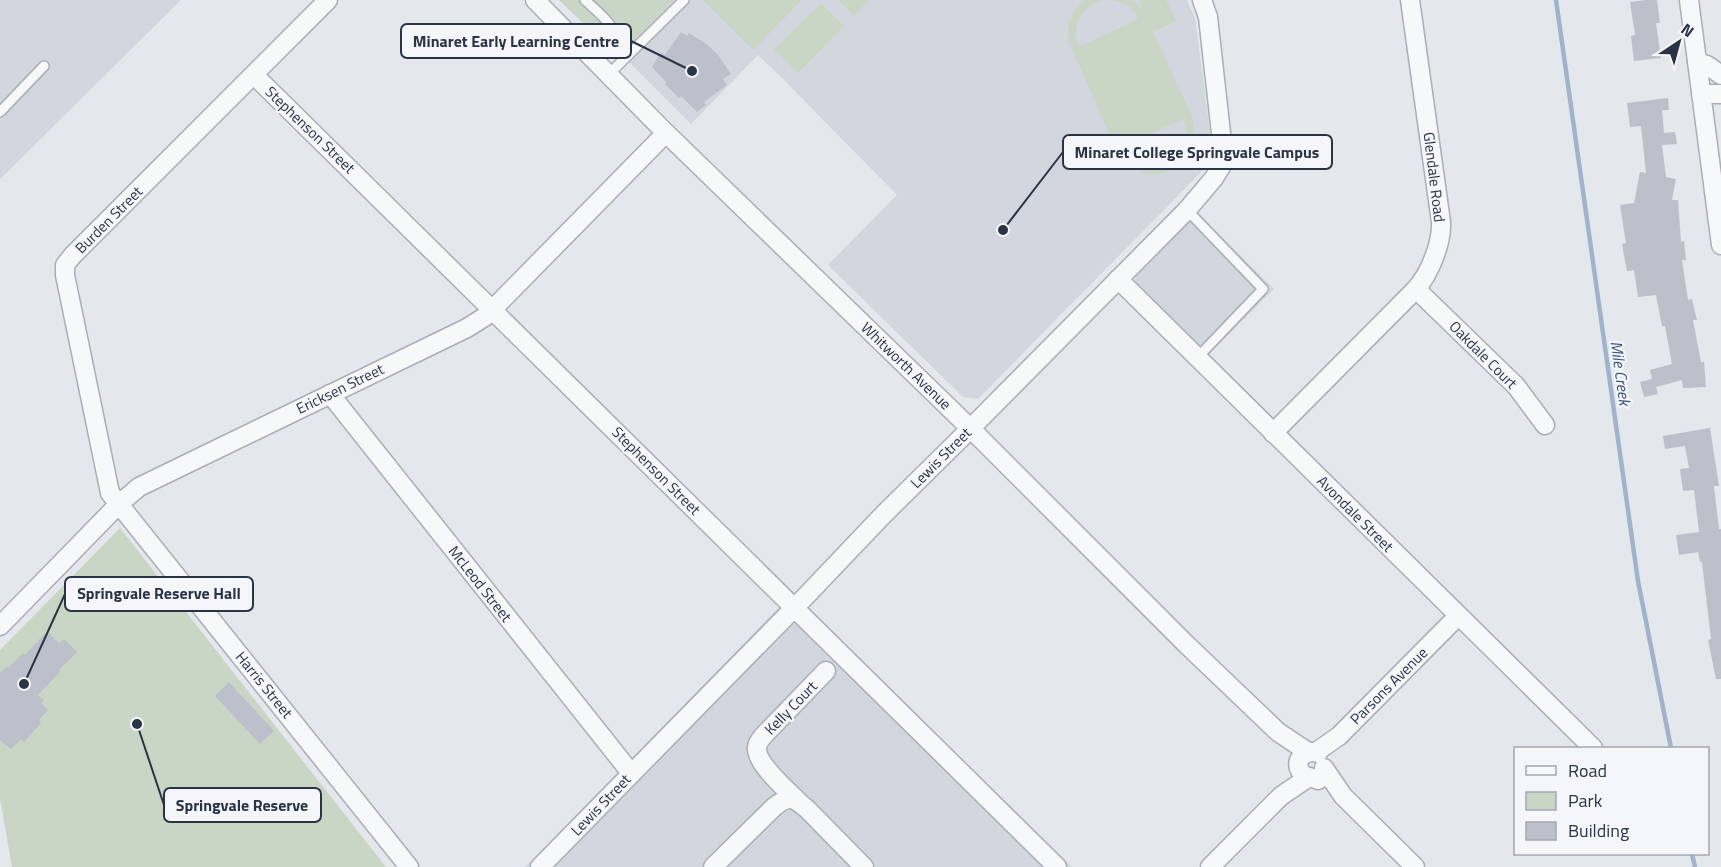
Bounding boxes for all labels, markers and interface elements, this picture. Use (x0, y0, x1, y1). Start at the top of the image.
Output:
north arrow (1649, 12, 1709, 72)
text: N (1676, 17, 1699, 43)
callout: Minaret Early Learning Centre (401, 24, 631, 58)
text: Minaret Early Learning Centre (413, 29, 619, 53)
street label: Stephenson Street (260, 81, 361, 179)
street label: Glendale Road (1418, 131, 1451, 223)
callout: Minaret College Springvale Campus (1063, 135, 1332, 169)
text: Minaret College Springvale Campus (1075, 140, 1319, 164)
street label: Burden Street (69, 180, 148, 259)
street label: Oakdale Court (1444, 315, 1523, 395)
street label: Whitworth Avenue (856, 316, 957, 415)
water label: Mile Creek (1605, 339, 1638, 409)
street label: Ericksen Street (292, 357, 388, 420)
street label: Stephenson Street (607, 421, 706, 521)
street label: Lewis Street (905, 421, 977, 493)
street label: Avondale Street (1312, 470, 1399, 558)
street label: McLeod Street (443, 541, 518, 627)
callout: Springvale Reserve Hall (65, 577, 253, 611)
text: Springvale Reserve Hall (77, 581, 241, 605)
street label: Parsons Avenue (1345, 642, 1433, 730)
street label: Harris Street (230, 646, 299, 724)
street label: Kelly Court (759, 675, 823, 740)
legend (1514, 747, 1709, 855)
text: Road (1568, 757, 1607, 784)
street label: Lewis Street (565, 768, 637, 841)
text: Park (1568, 787, 1603, 814)
callout: Springvale Reserve (164, 788, 321, 822)
text: Springvale Reserve (176, 793, 308, 817)
text: Building (1568, 817, 1629, 844)

